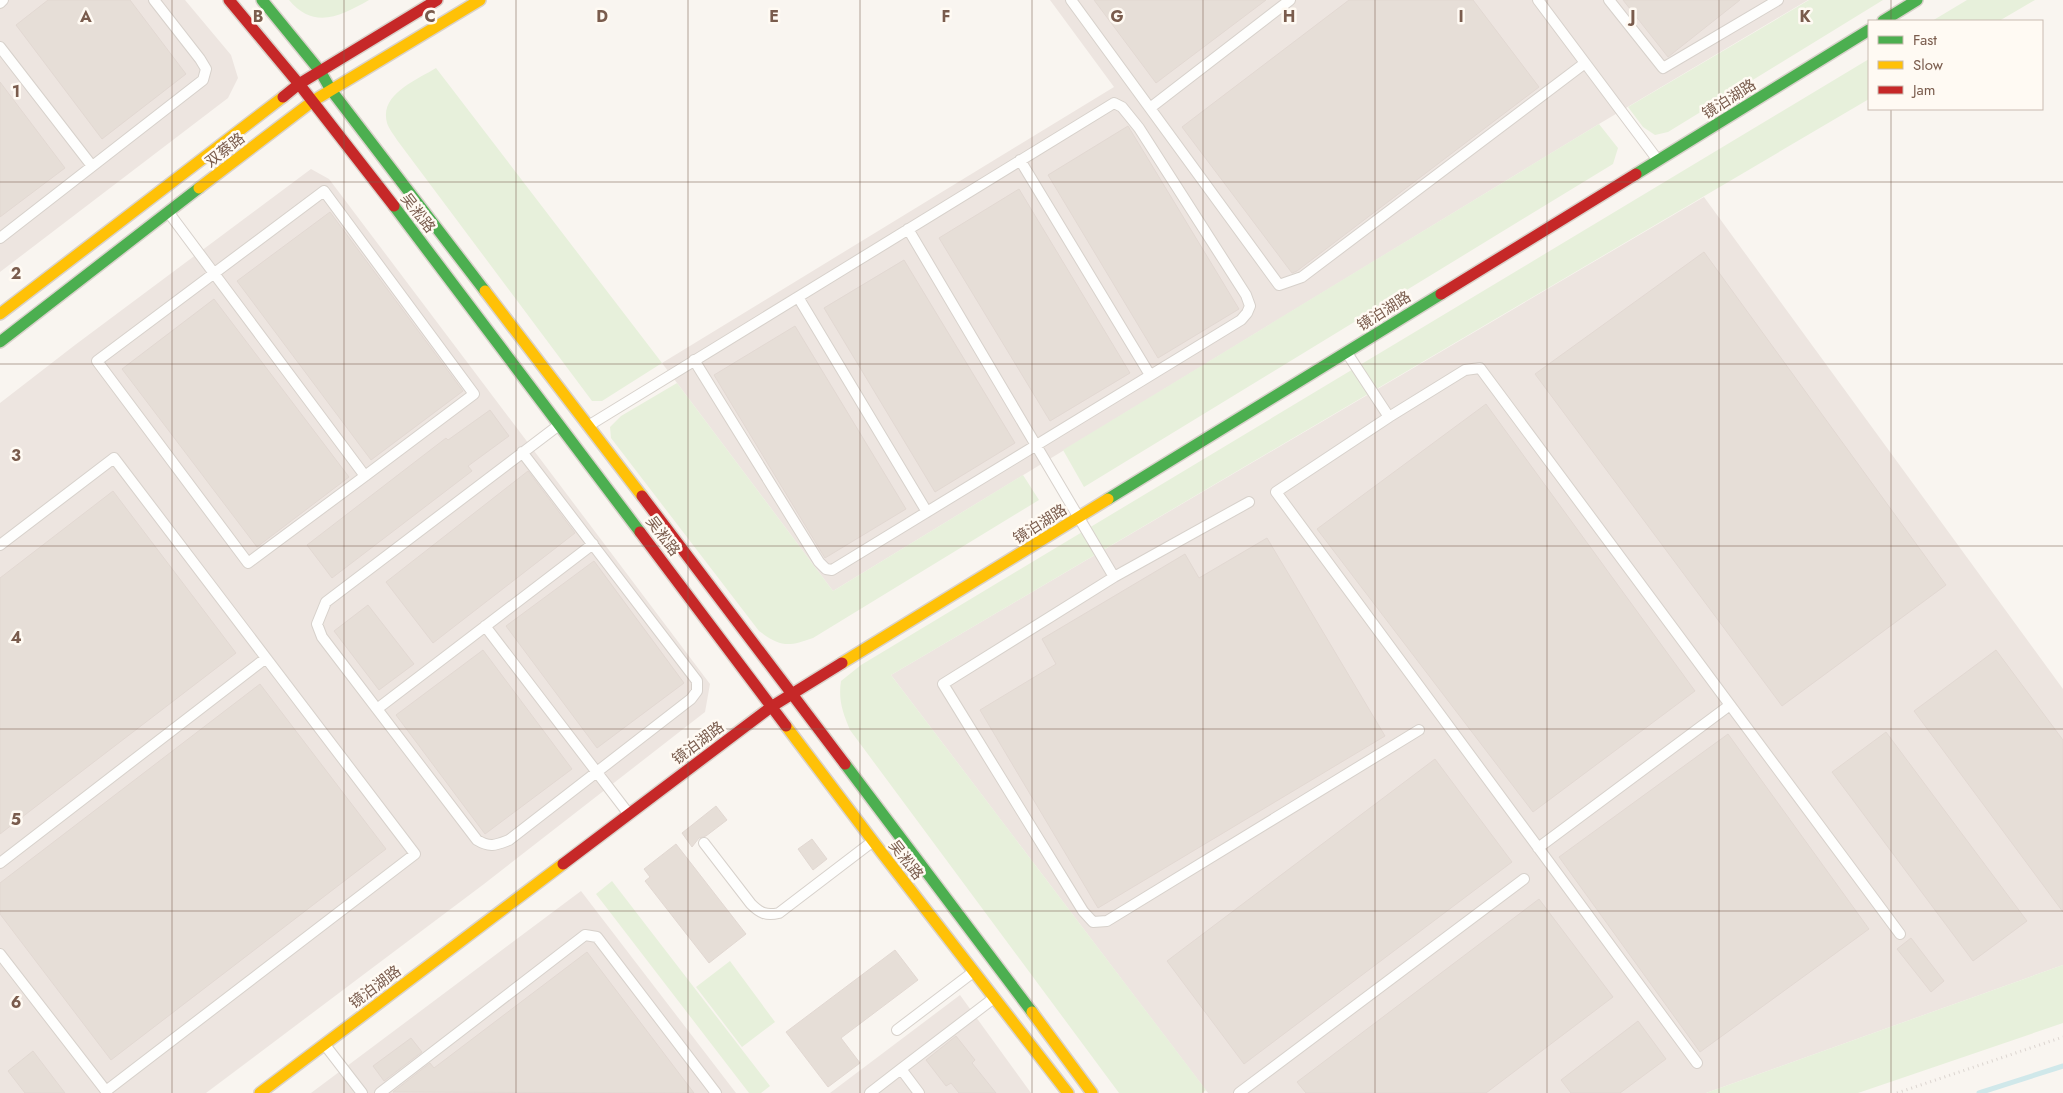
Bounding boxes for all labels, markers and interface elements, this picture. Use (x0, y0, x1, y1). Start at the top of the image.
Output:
text: A (79, 5, 92, 28)
text: B (253, 5, 263, 28)
text: C (424, 5, 436, 28)
text: D (596, 5, 608, 28)
text: E (769, 5, 779, 28)
text: F (942, 5, 950, 28)
text: G (1110, 5, 1124, 28)
text: H (1283, 5, 1295, 28)
text: I (1458, 5, 1464, 28)
text: J (1627, 5, 1636, 28)
text: K (1799, 5, 1811, 28)
legend (1868, 20, 2043, 110)
text: Fast (1913, 29, 1937, 51)
text: Slow (1913, 54, 1944, 76)
street label: 镜泊湖路 (1698, 74, 1760, 124)
text: Jam (1911, 79, 1936, 101)
text: 1 (12, 80, 20, 103)
street label: 双蔡路 (200, 127, 250, 173)
street label: 吴淞路 (395, 188, 441, 238)
text: 2 (11, 262, 21, 285)
street label: 镜泊湖路 (1353, 286, 1415, 336)
text: 3 (11, 444, 21, 467)
street label: 镜泊湖路 (1009, 499, 1071, 549)
street label: 吴淞路 (641, 511, 685, 561)
text: 4 (10, 626, 22, 649)
street label: 镜泊湖路 (667, 716, 729, 770)
text: 5 (11, 808, 21, 831)
street label: 吴淞路 (883, 835, 929, 885)
street label: 镜泊湖路 (344, 960, 406, 1014)
text: 6 (11, 991, 21, 1014)

